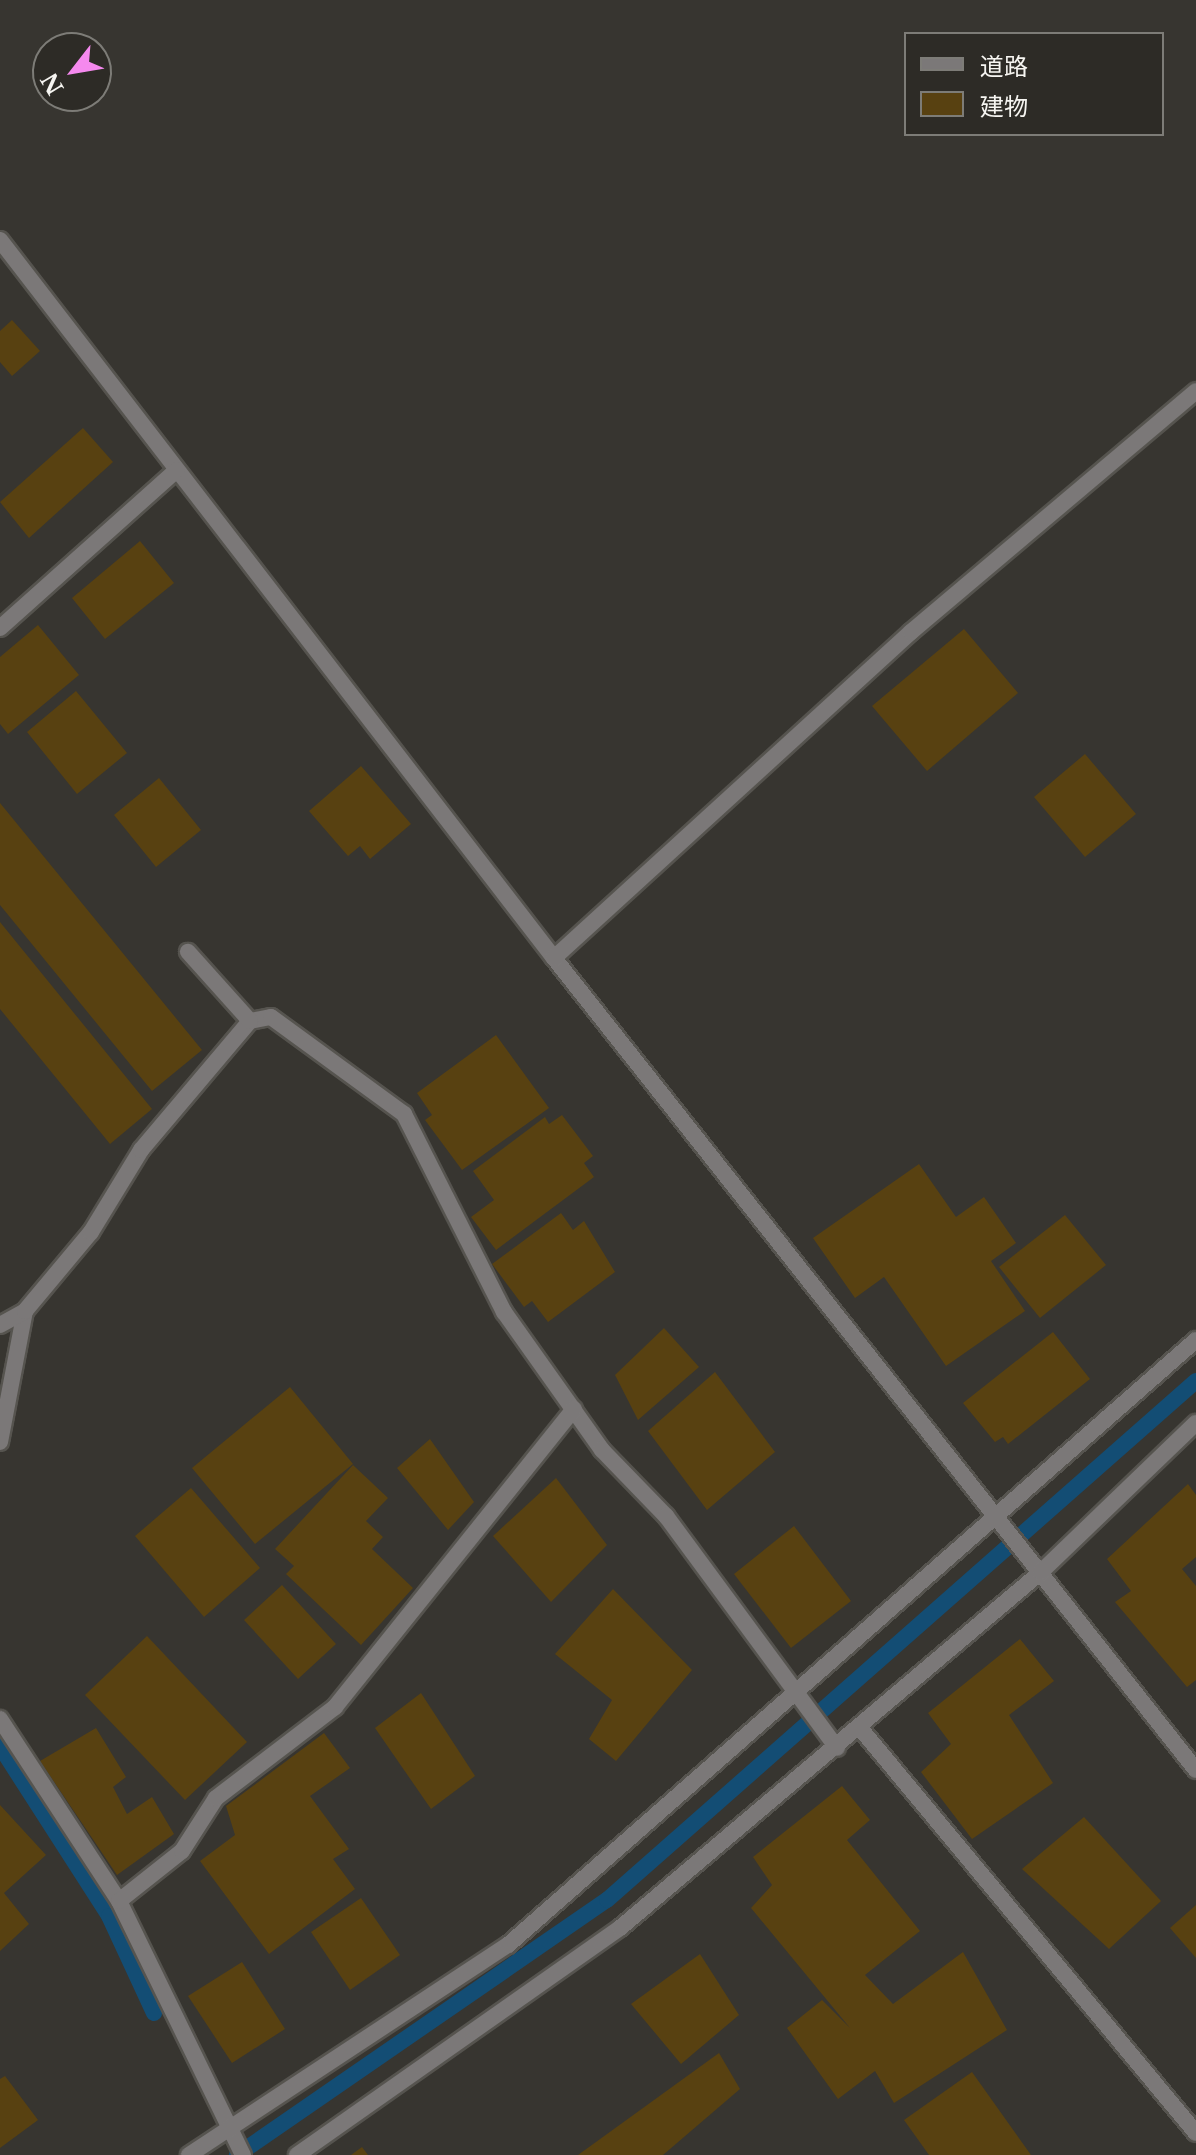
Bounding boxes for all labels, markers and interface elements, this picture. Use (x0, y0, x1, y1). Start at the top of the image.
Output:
north arrow (32, 32, 112, 112)
legend (904, 32, 1164, 136)
text: 道路 (980, 52, 1028, 81)
text: N (36, 68, 70, 99)
text: 建物 (980, 92, 1028, 121)

